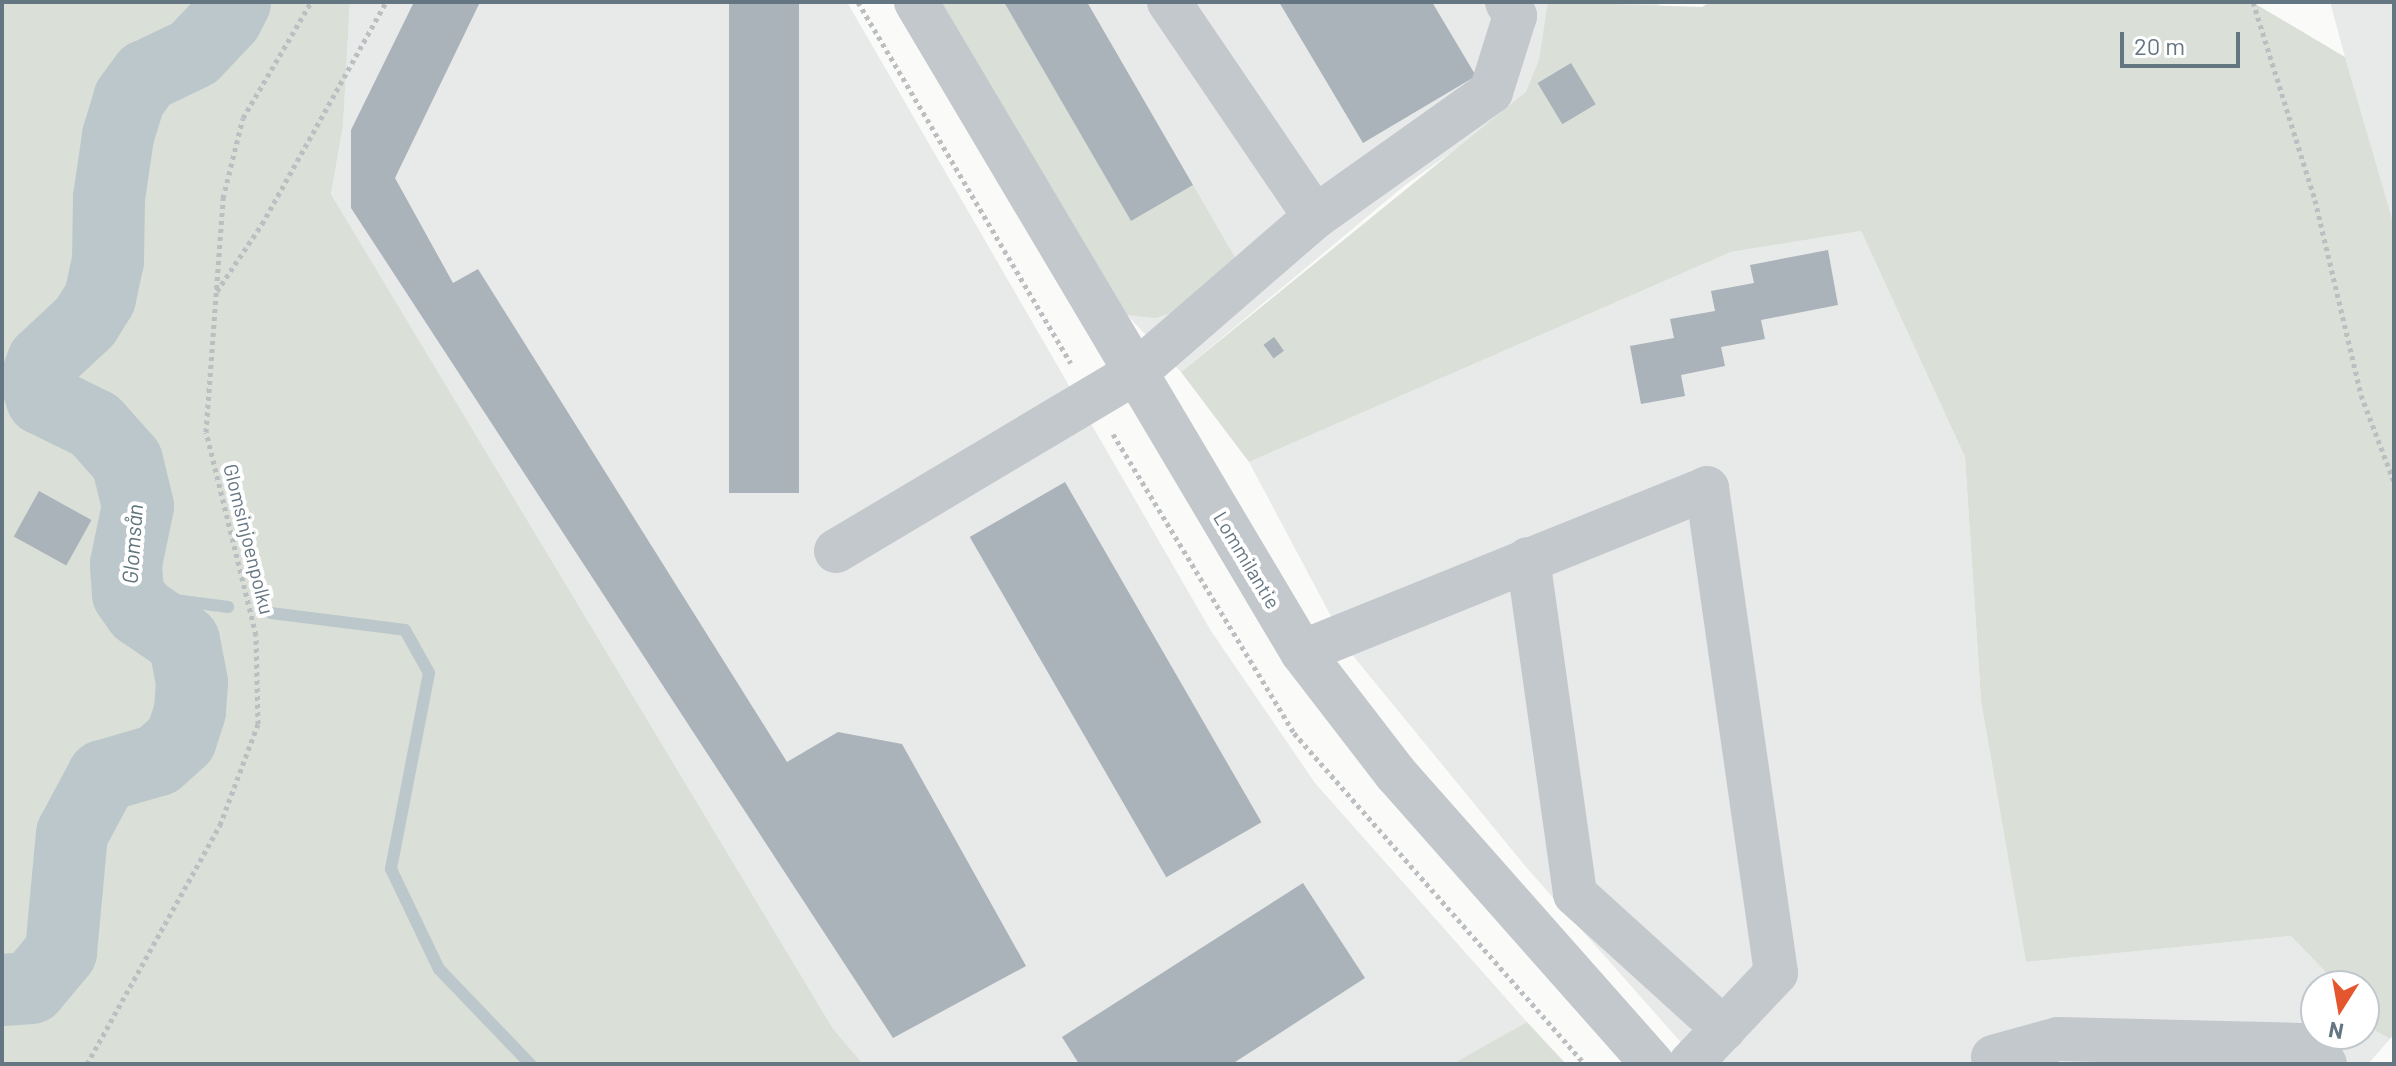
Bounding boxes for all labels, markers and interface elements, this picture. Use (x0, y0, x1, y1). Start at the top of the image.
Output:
scale bar (2124, 16, 2244, 66)
text: 20 m (2134, 31, 2185, 60)
street label: Glomsinjoenpolku (219, 461, 279, 617)
water label: Glomsån (116, 503, 148, 585)
street label: Lommilantie (1209, 507, 1285, 613)
north arrow (2300, 970, 2380, 1050)
text: N (2326, 1017, 2345, 1046)

